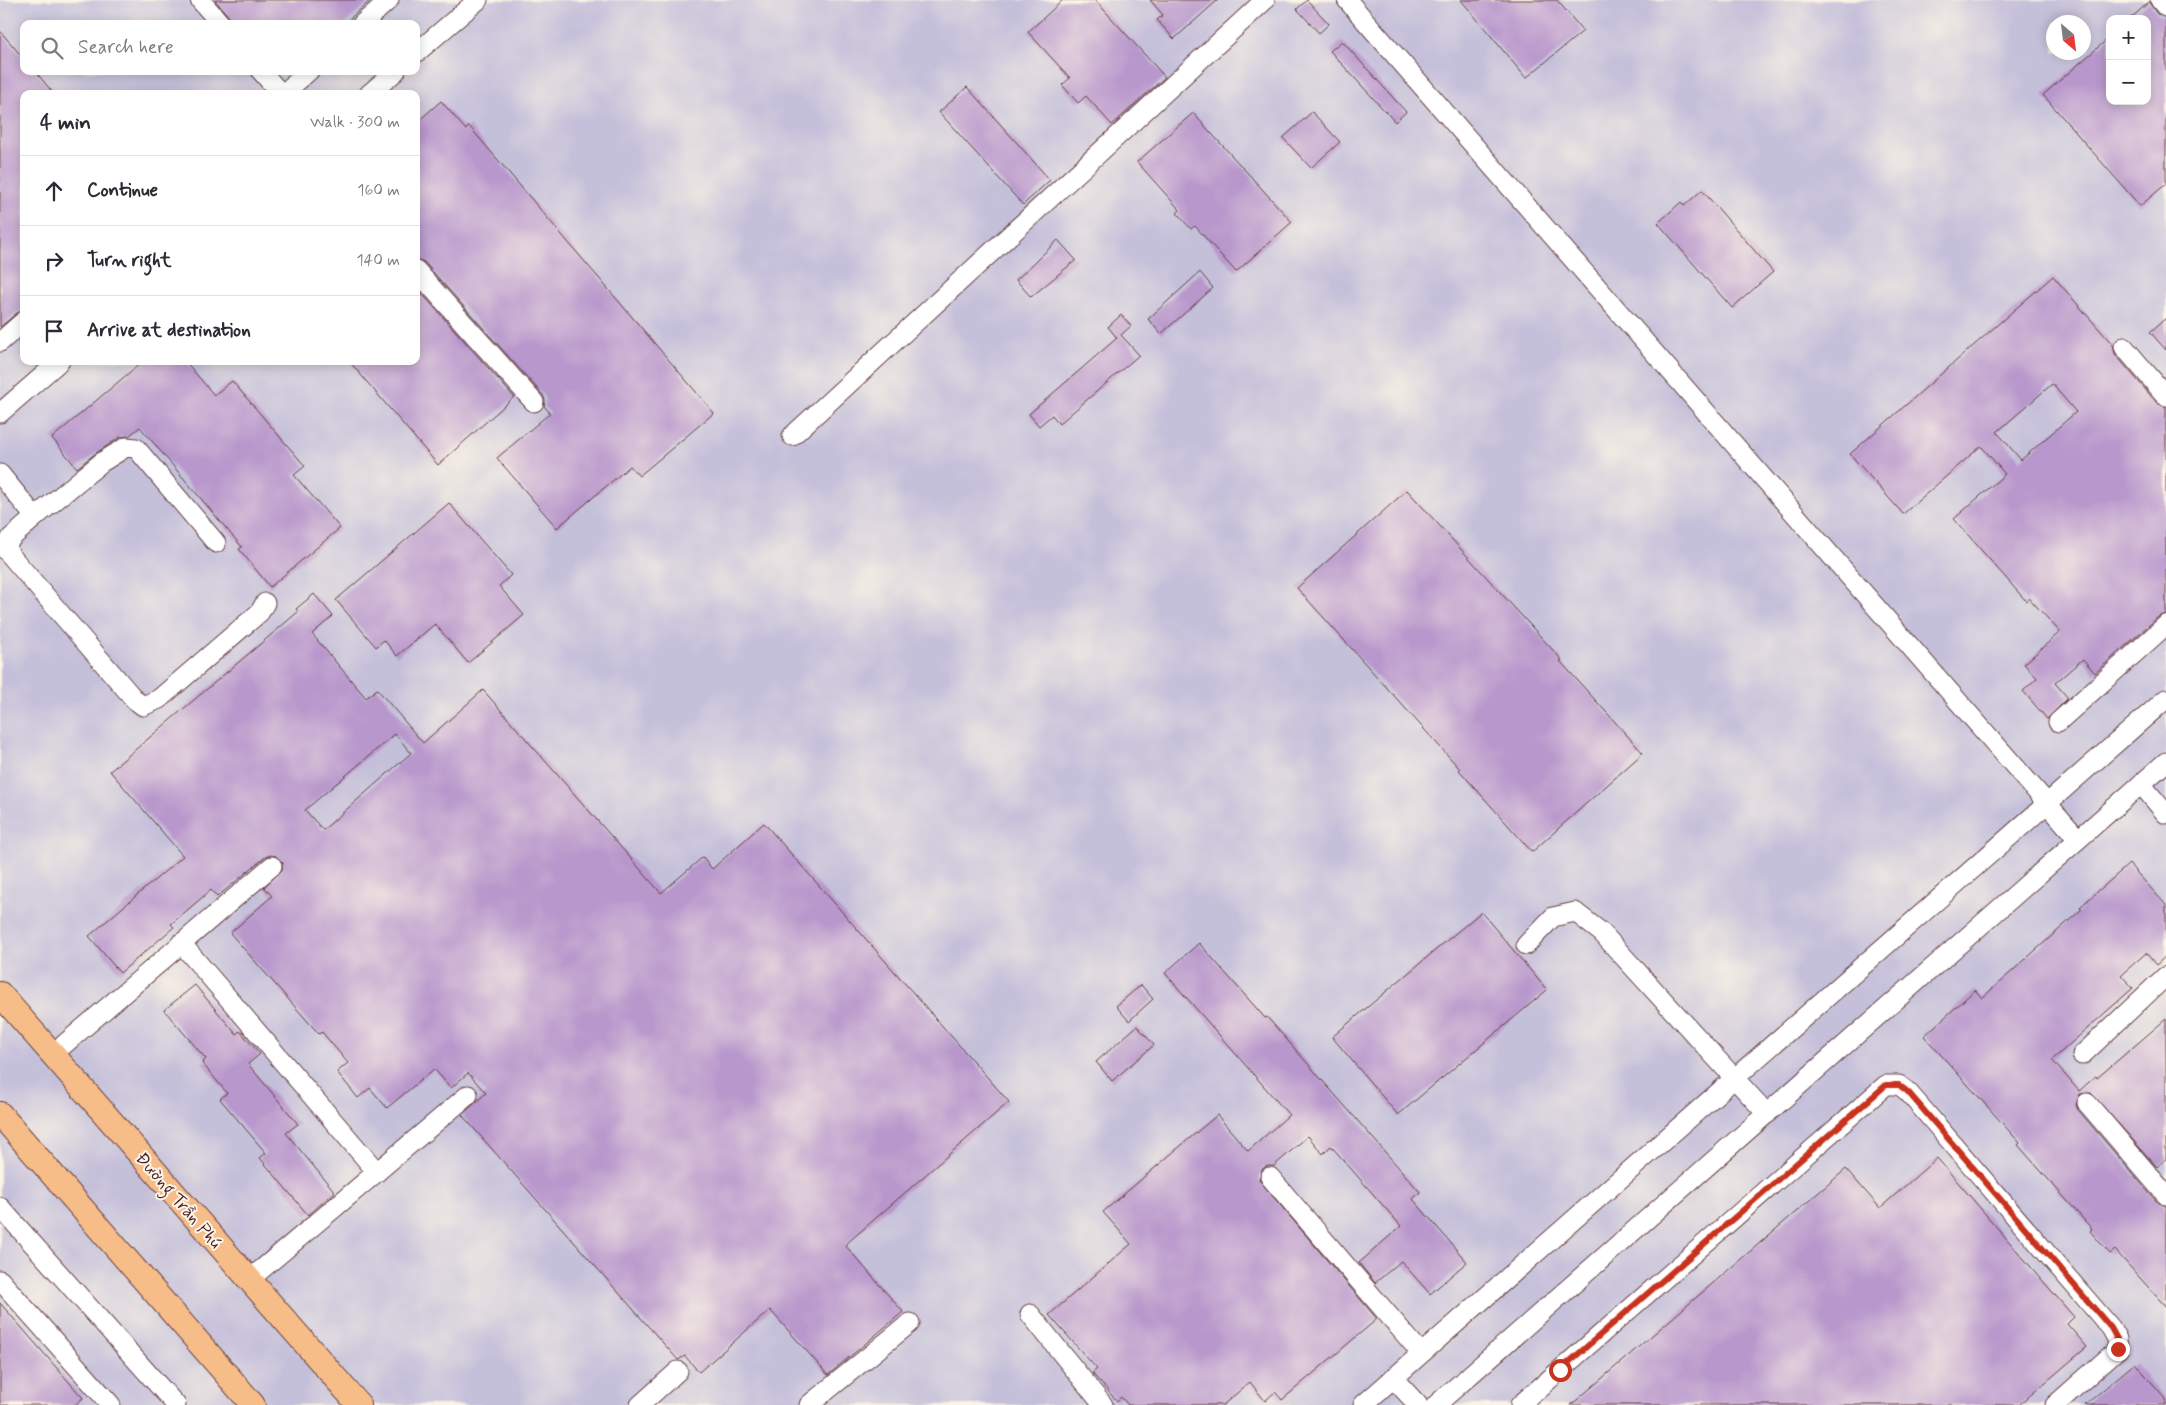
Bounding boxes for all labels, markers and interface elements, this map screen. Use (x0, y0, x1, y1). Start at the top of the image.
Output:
north arrow (2046, 15, 2091, 60)
map controls (2106, 15, 2151, 105)
button: + (2106, 15, 2151, 60)
search box (20, 20, 420, 75)
icon: search (38, 34, 66, 62)
text: Search here (78, 35, 174, 60)
button: − (2106, 60, 2151, 105)
text: 4 min (40, 109, 91, 137)
text: Walk · 300 m (310, 112, 400, 133)
icon: ahead (40, 177, 68, 205)
text: Continue (87, 178, 158, 203)
text: 160 m (357, 180, 400, 201)
icon: right (40, 247, 68, 275)
text: Turn right (87, 248, 171, 273)
text: 140 m (356, 250, 400, 271)
icon: arrive (40, 317, 68, 345)
text: Arrive at destination (87, 318, 251, 343)
street label: Đường Trần Phú (128, 1147, 227, 1255)
route end (2107, 1338, 2130, 1361)
route start (1549, 1359, 1572, 1382)

